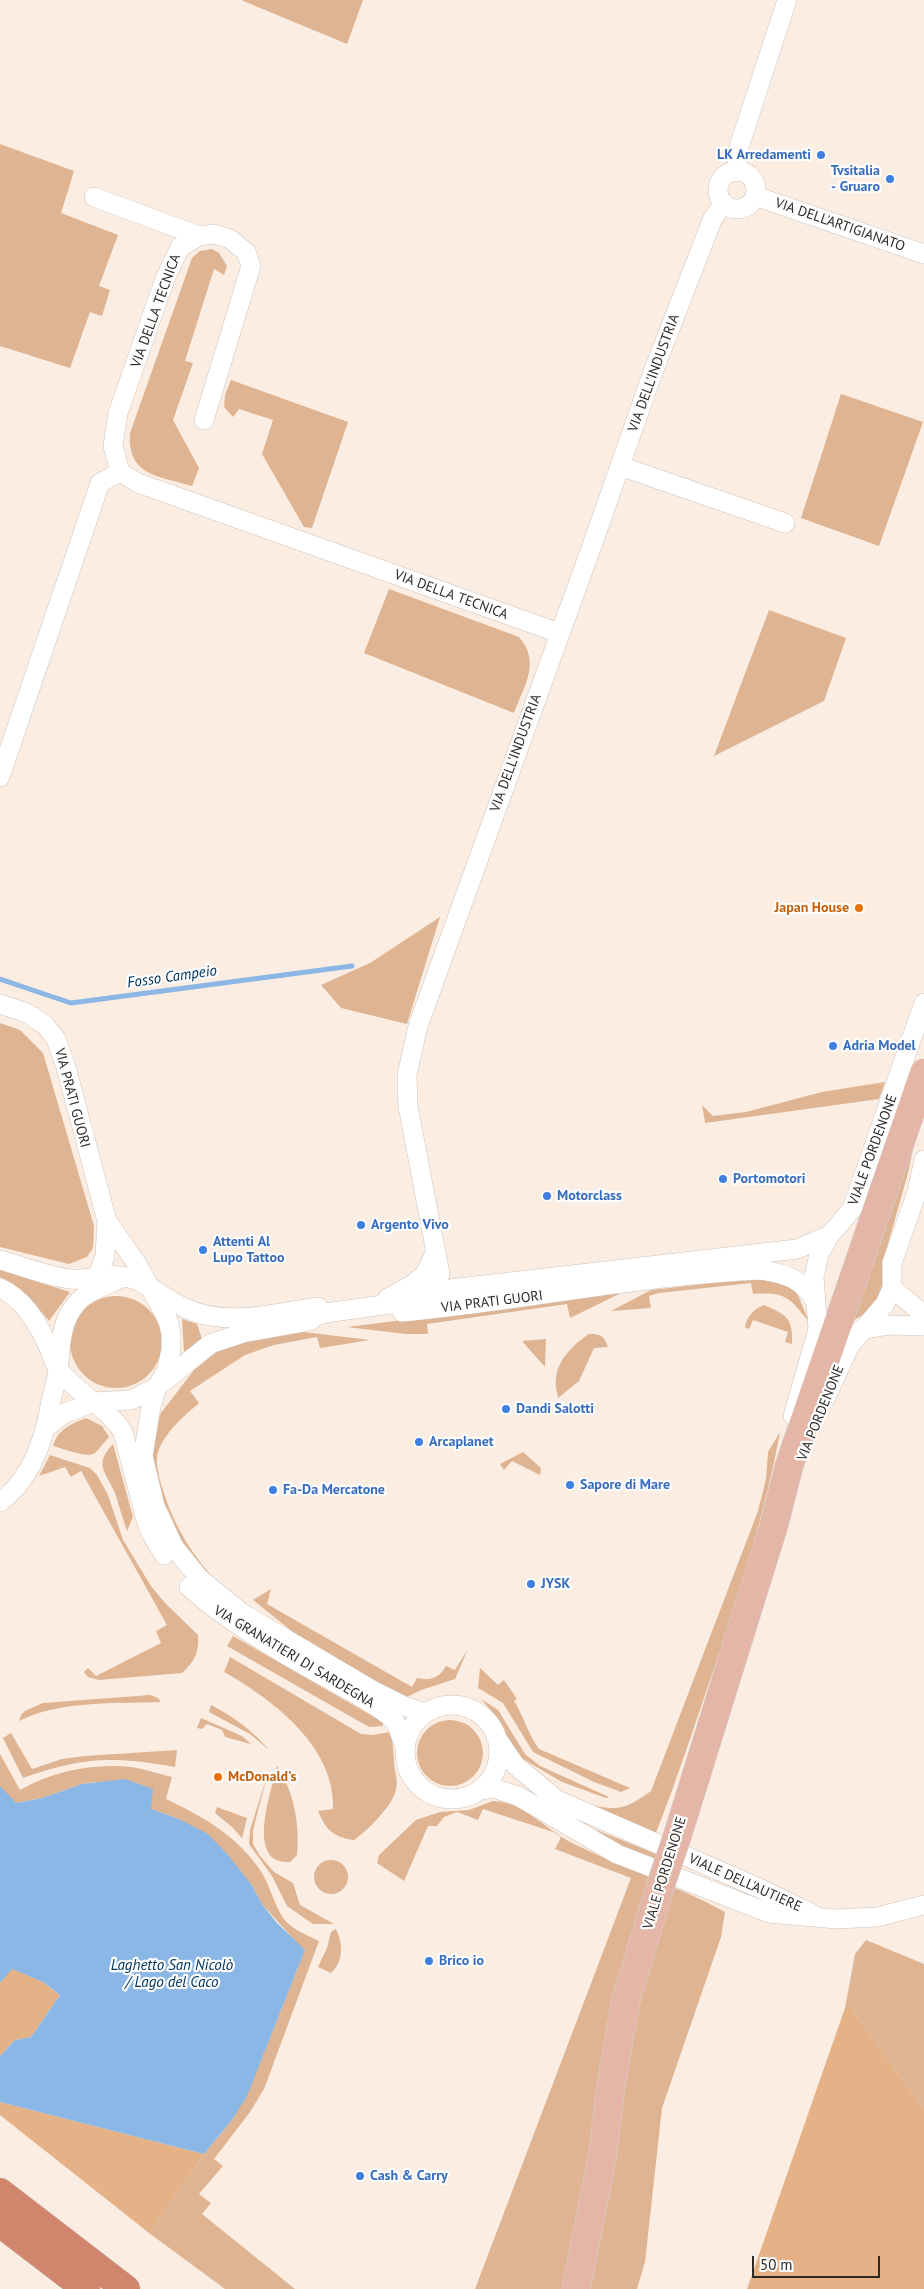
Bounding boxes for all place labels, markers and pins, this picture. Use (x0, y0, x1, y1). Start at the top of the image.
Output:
place label: LK Arredamenti (717, 147, 811, 163)
marker: LK Arredamenti (815, 149, 827, 161)
place label: Tvsitalia - Gruaro (831, 163, 880, 196)
marker: Tvsitalia - Gruaro (884, 173, 896, 185)
place label: Japan House (775, 900, 849, 916)
marker: Japan House (853, 902, 865, 914)
place label: Adria Model (843, 1038, 916, 1054)
marker: Adria Model (827, 1040, 839, 1052)
place label: Portomotori (733, 1171, 805, 1187)
marker: Portomotori (717, 1173, 729, 1185)
place label: Motorclass (557, 1188, 622, 1204)
marker: Motorclass (541, 1190, 553, 1202)
place label: Argento Vivo (371, 1217, 449, 1233)
marker: Argento Vivo (355, 1219, 367, 1231)
place label: Attenti Al Lupo Tattoo (213, 1234, 284, 1266)
marker: Attenti Al Lupo Tattoo (197, 1244, 209, 1256)
place label: Dandi Salotti (516, 1401, 594, 1417)
marker: Dandi Salotti (500, 1403, 512, 1415)
place label: Arcaplanet (429, 1434, 494, 1450)
marker: Arcaplanet (413, 1436, 425, 1448)
place label: Sapore di Mare (580, 1477, 670, 1493)
marker: Sapore di Mare (564, 1479, 576, 1491)
place label: Fa-Da Mercatone (283, 1482, 385, 1498)
marker: Fa-Da Mercatone (267, 1484, 279, 1496)
place label: JYSK (541, 1576, 570, 1592)
marker: JYSK (525, 1578, 537, 1590)
place label: McDonald's (228, 1769, 297, 1785)
marker: McDonald's (212, 1771, 224, 1783)
place label: Brico io (439, 1953, 484, 1969)
marker: Brico io (423, 1955, 435, 1967)
place label: Cash & Carry (370, 2168, 448, 2184)
marker: Cash & Carry (354, 2170, 366, 2182)

